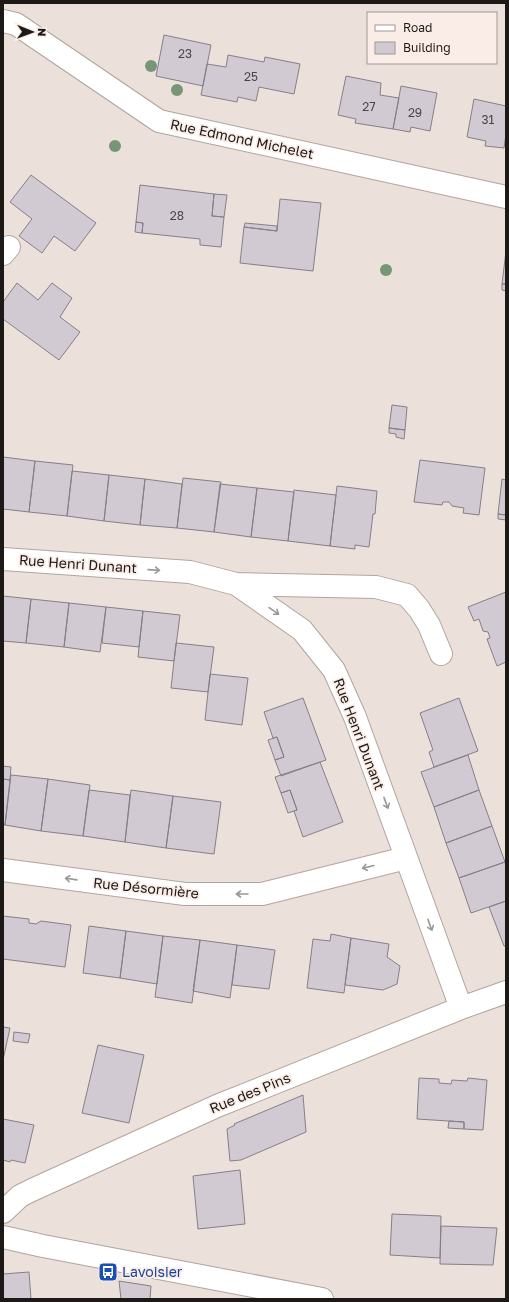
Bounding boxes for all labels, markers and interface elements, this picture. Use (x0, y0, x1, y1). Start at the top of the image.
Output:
north arrow (12, 12, 52, 52)
legend (367, 12, 497, 64)
text: Road (403, 20, 432, 35)
text: N (36, 28, 49, 36)
text: Building (403, 40, 451, 55)
house number: 23 (178, 46, 192, 61)
house number: 25 (244, 69, 258, 84)
house number: 27 (362, 99, 376, 114)
house number: 29 (408, 105, 422, 120)
house number: 31 (482, 112, 495, 127)
street label: Rue Edmond Michelet (169, 115, 315, 162)
house number: 28 (170, 208, 184, 223)
street label: Rue Henri Dunant (18, 551, 138, 576)
one-way arrow (147, 566, 160, 573)
one-way arrow (268, 607, 279, 615)
street label: Rue Henri Dunant (330, 676, 389, 792)
one-way arrow (383, 796, 390, 809)
one-way arrow (362, 864, 375, 872)
street label: Rue Désormière (92, 873, 200, 902)
one-way arrow (65, 875, 78, 883)
one-way arrow (236, 890, 249, 898)
one-way arrow (427, 918, 435, 930)
street label: Rue des Pins (207, 1069, 293, 1117)
bus stop icon: Lavoisier (97, 1261, 119, 1283)
place label: Lavoisier (122, 1263, 183, 1280)

